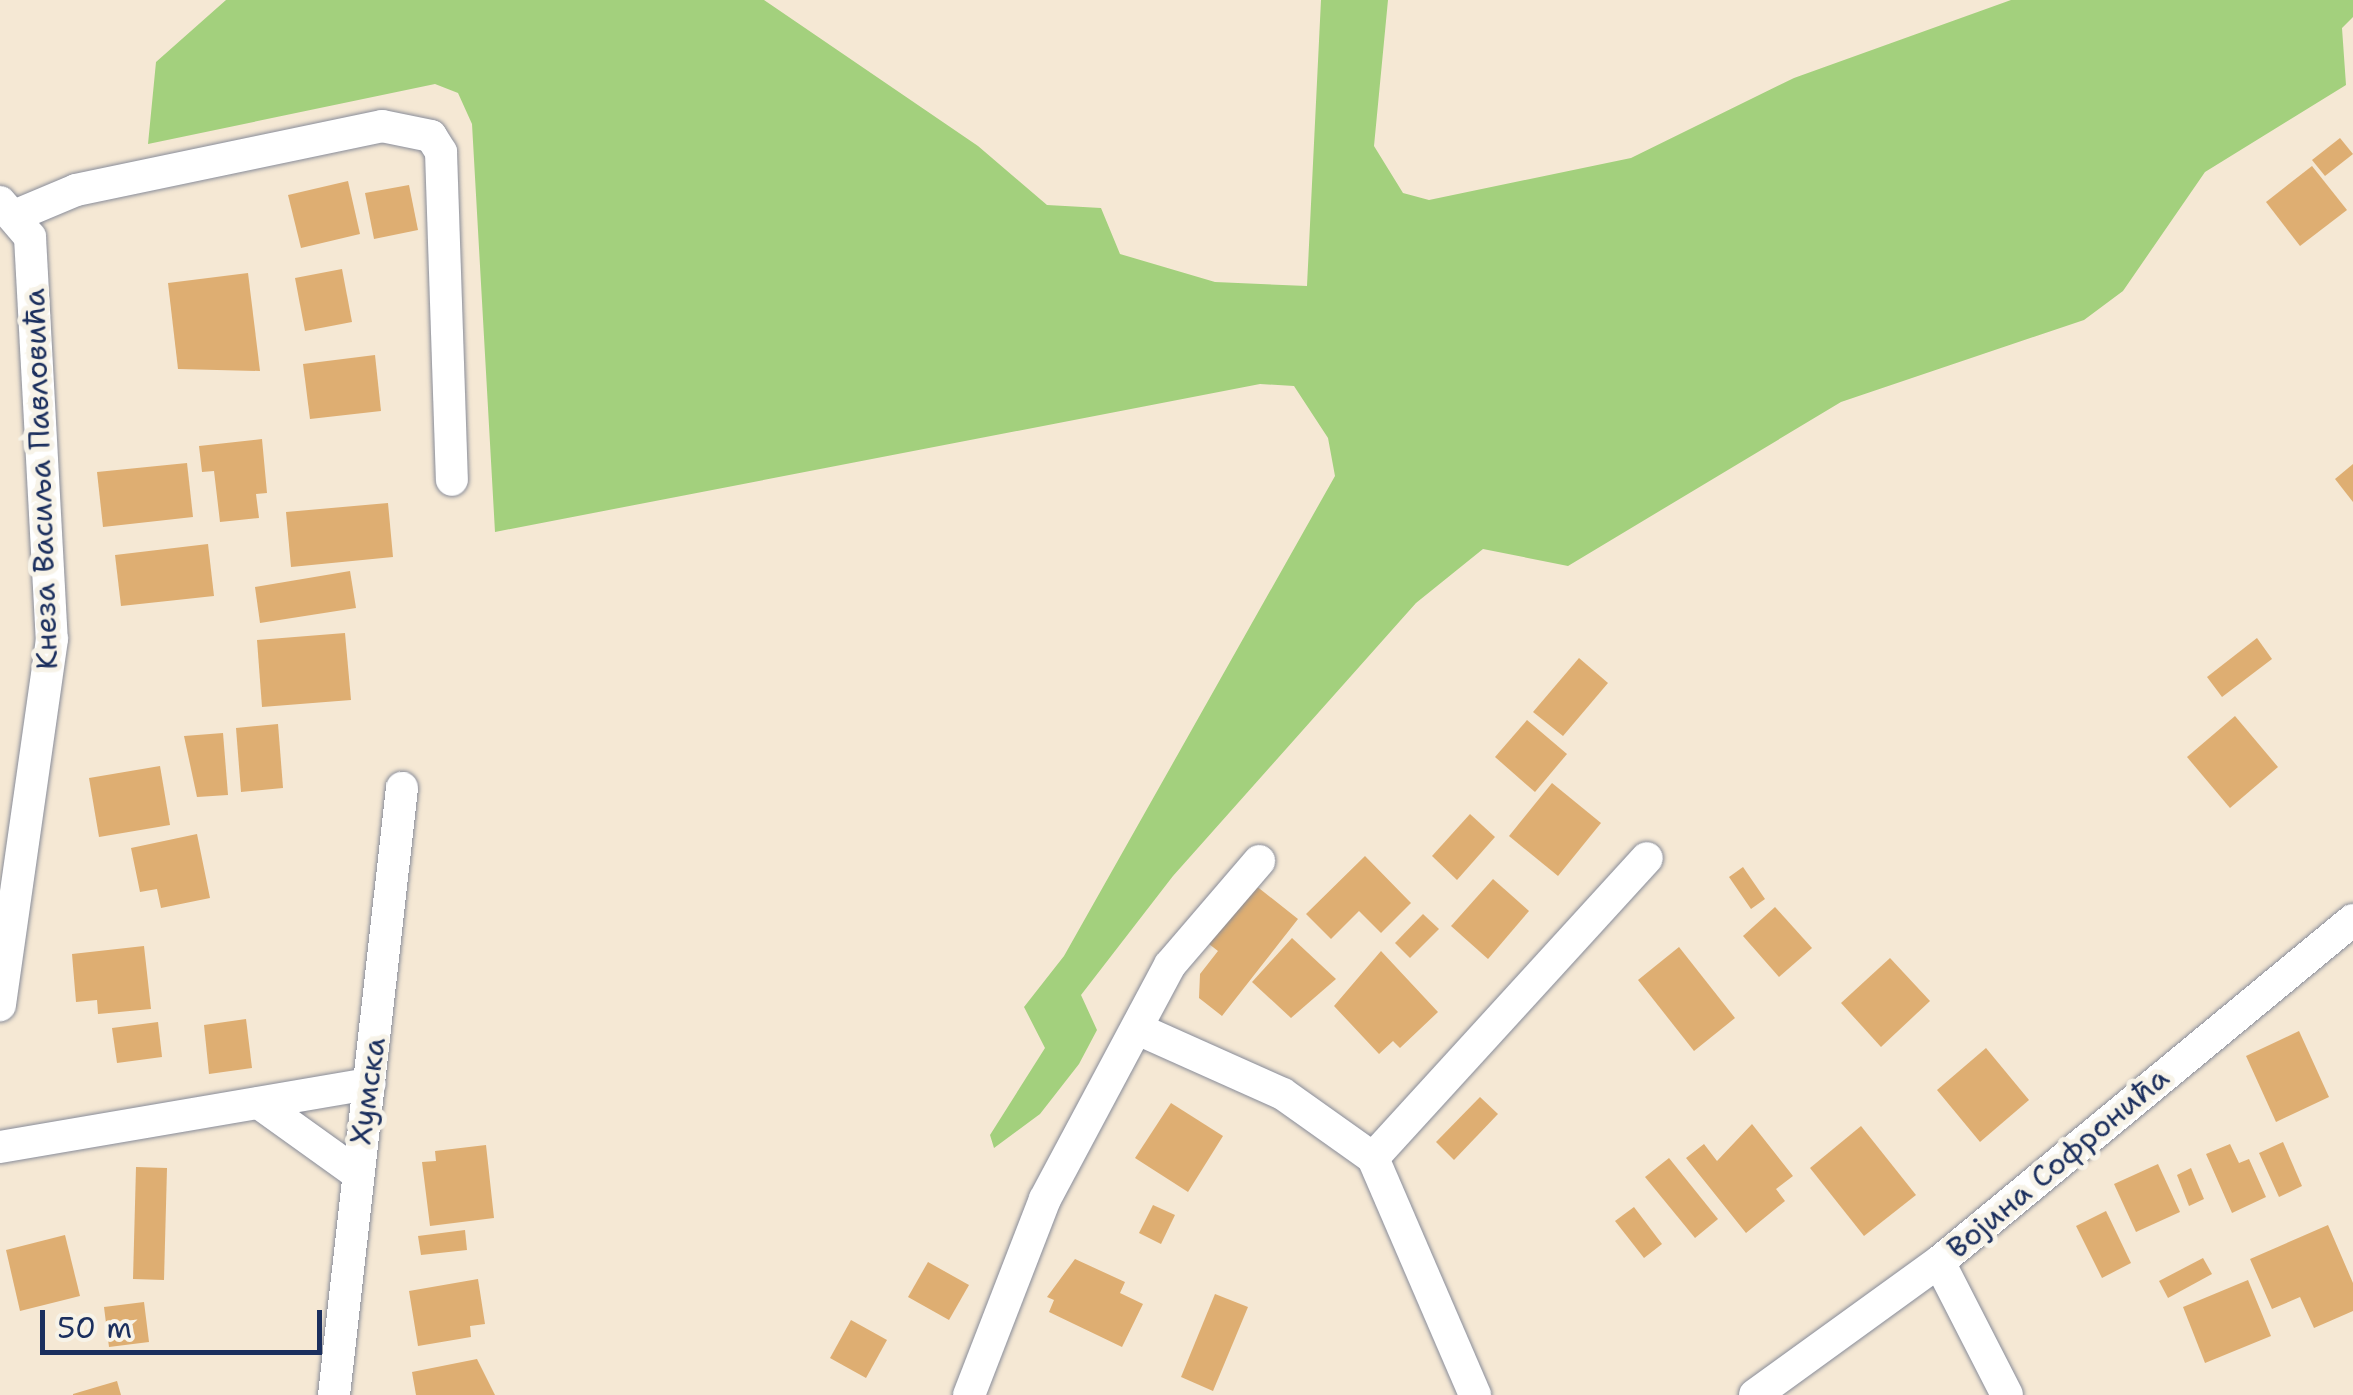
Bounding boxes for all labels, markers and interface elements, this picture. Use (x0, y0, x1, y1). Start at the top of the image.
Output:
street label: Кнеза Васиља Павловића (16, 288, 66, 670)
street label: Хумска (343, 1035, 393, 1147)
street label: Војина Софронића (1940, 1060, 2176, 1266)
scale bar (45, 1290, 328, 1352)
text: 50 m (57, 1307, 132, 1348)

